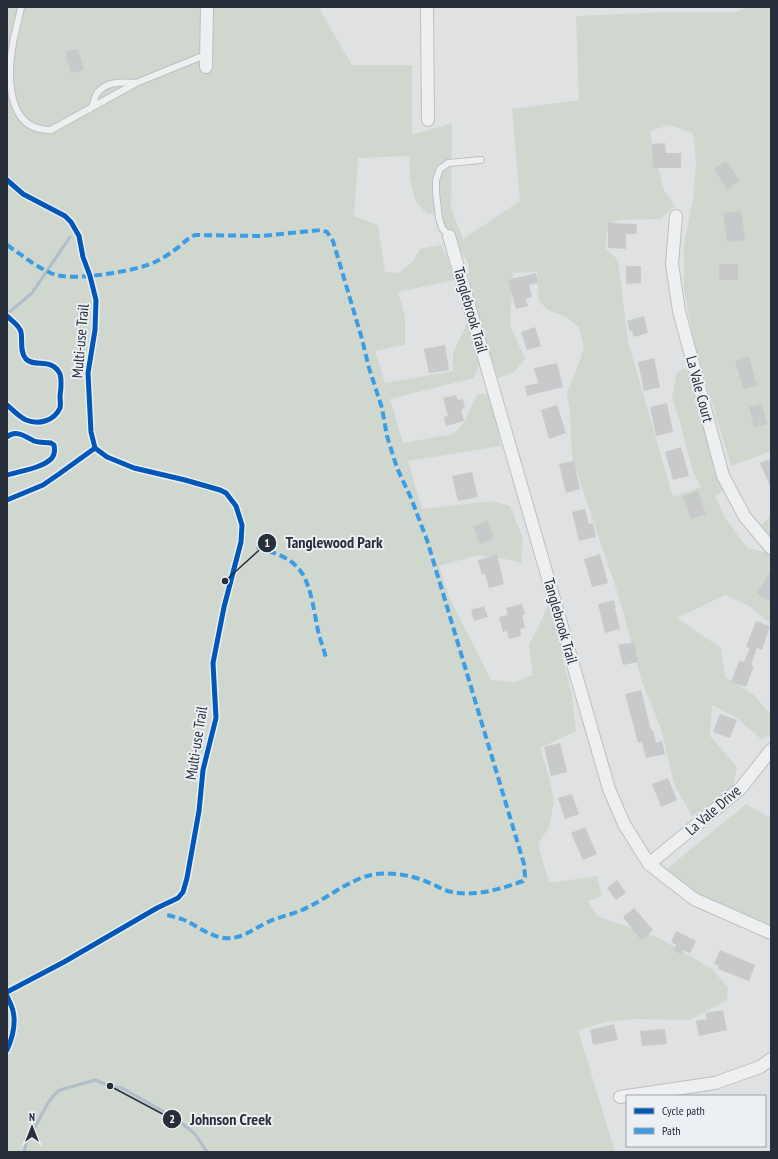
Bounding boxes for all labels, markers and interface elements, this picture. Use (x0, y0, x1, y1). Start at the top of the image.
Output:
street label: Tanglebrook Trail (450, 265, 492, 356)
street label: Multi-use Trail (67, 303, 93, 379)
street label: La Vale Court (682, 354, 718, 424)
callout: Tanglewood Park (257, 529, 390, 557)
text: Tanglewood Park (285, 532, 383, 552)
text: 1 (264, 535, 270, 550)
street label: Tanglebrook Trail (540, 576, 582, 667)
street label: Multi-use Trail (181, 704, 211, 781)
street label: La Vale Drive (681, 781, 745, 839)
legend (626, 1095, 766, 1147)
text: Cycle path (662, 1103, 705, 1118)
callout: Johnson Creek (162, 1105, 279, 1133)
north arrow (12, 1107, 52, 1147)
text: Johnson Creek (189, 1109, 272, 1129)
text: N (29, 1110, 35, 1124)
text: 2 (169, 1111, 175, 1126)
text: Path (662, 1123, 680, 1138)

